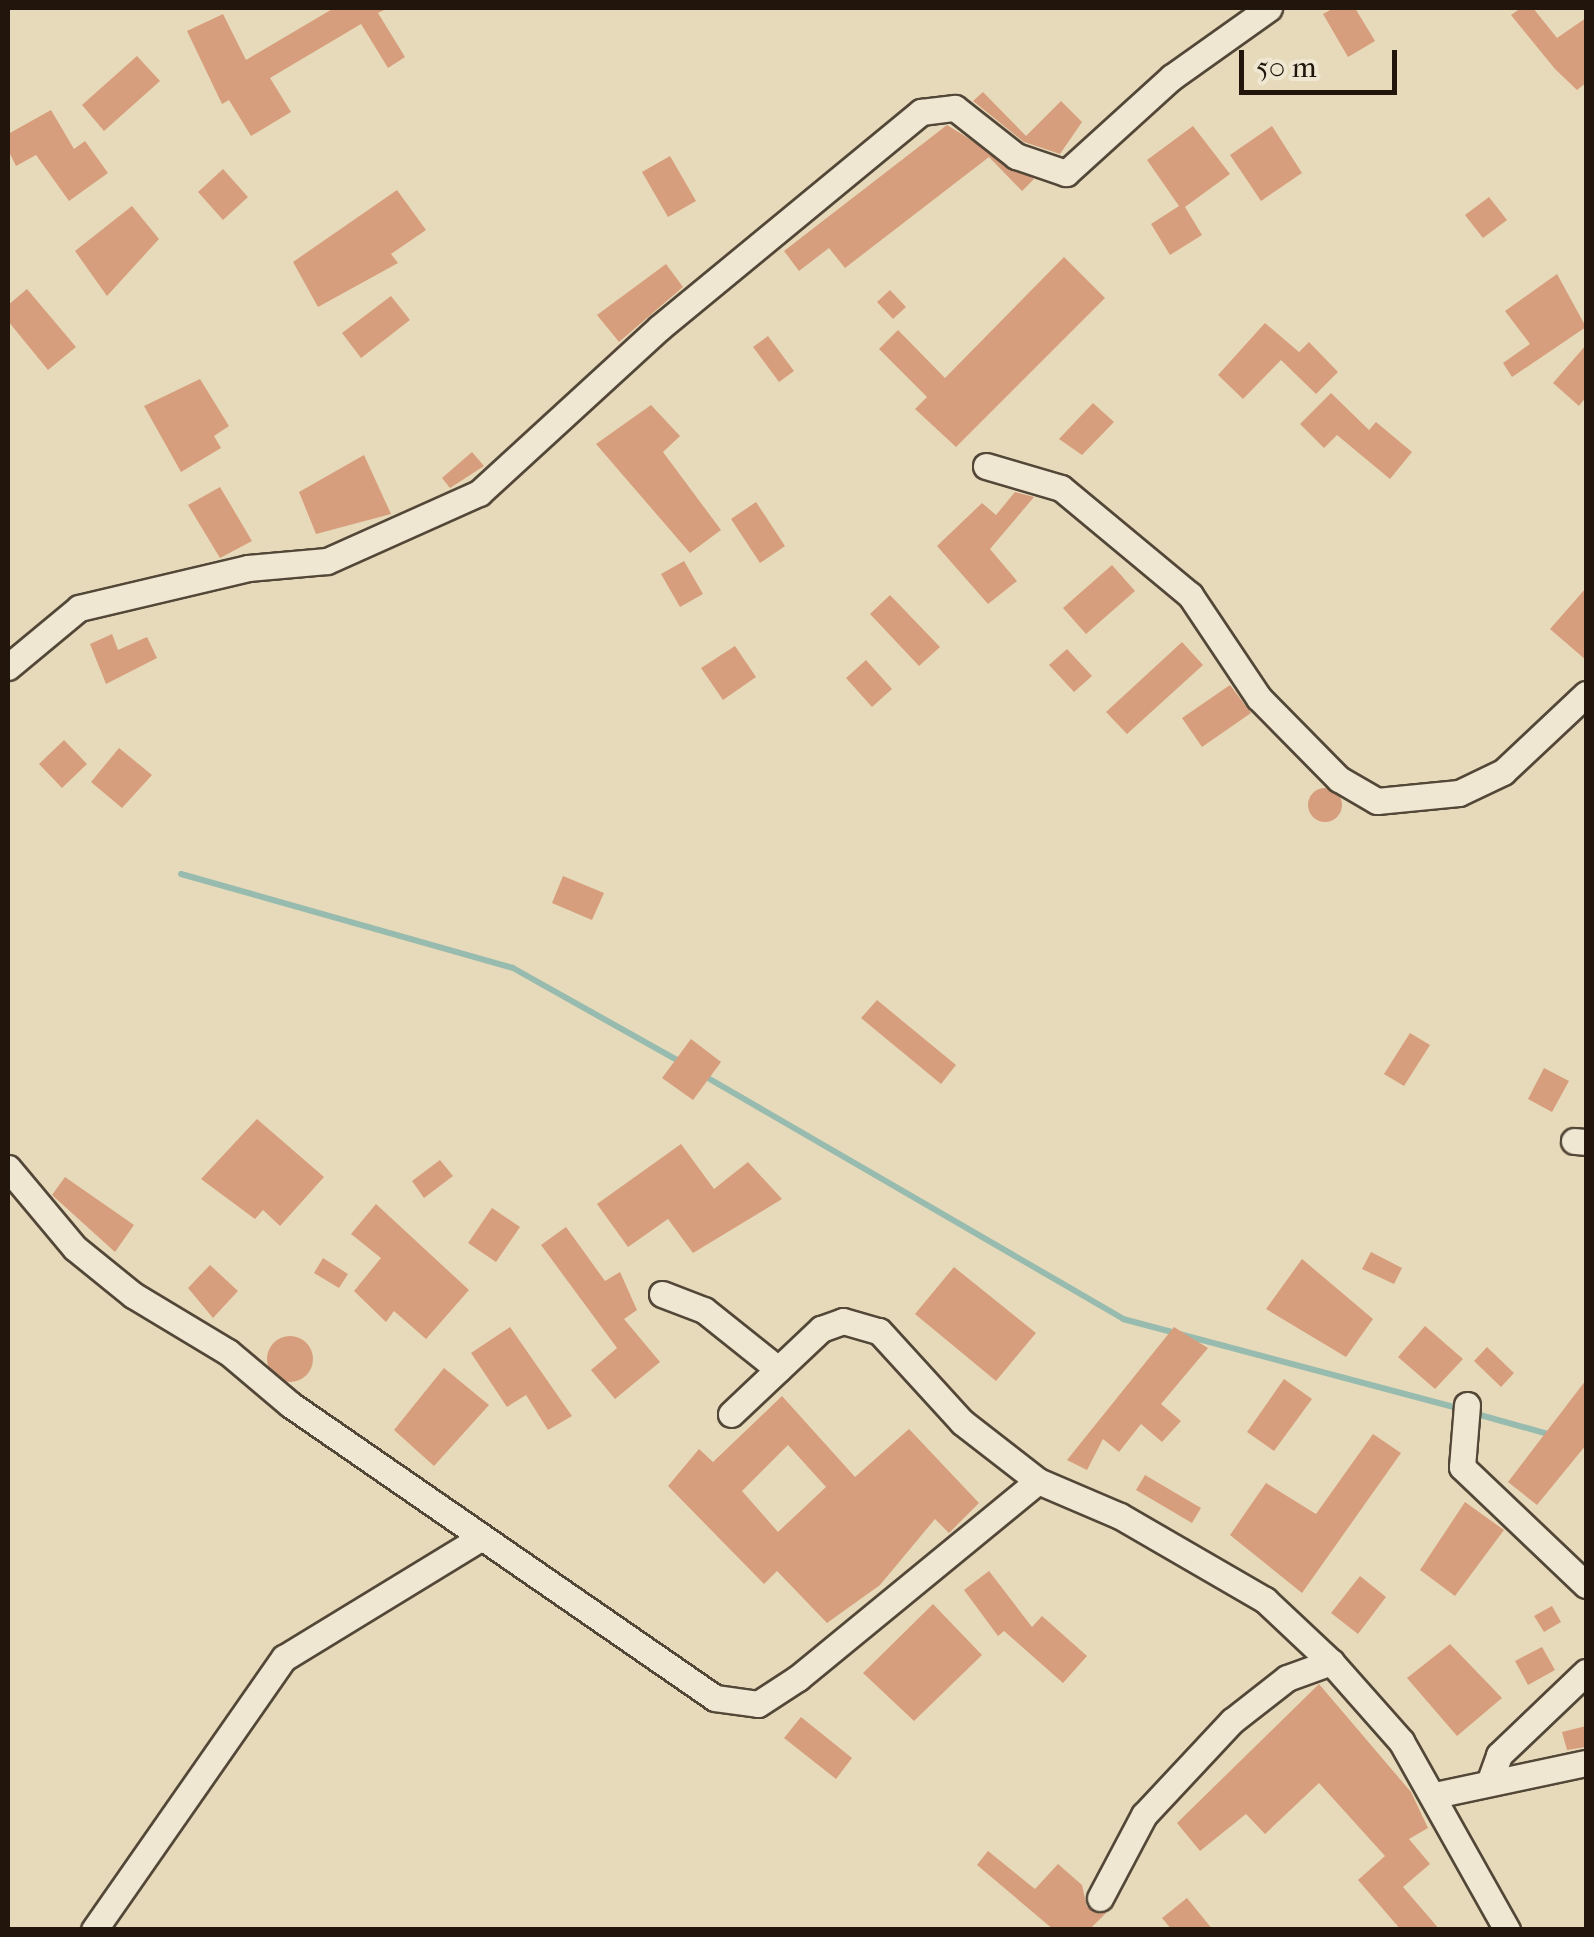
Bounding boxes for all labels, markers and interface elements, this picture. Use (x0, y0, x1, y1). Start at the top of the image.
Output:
scale bar (1244, 30, 1402, 92)
text: 50 m (1256, 50, 1317, 85)

